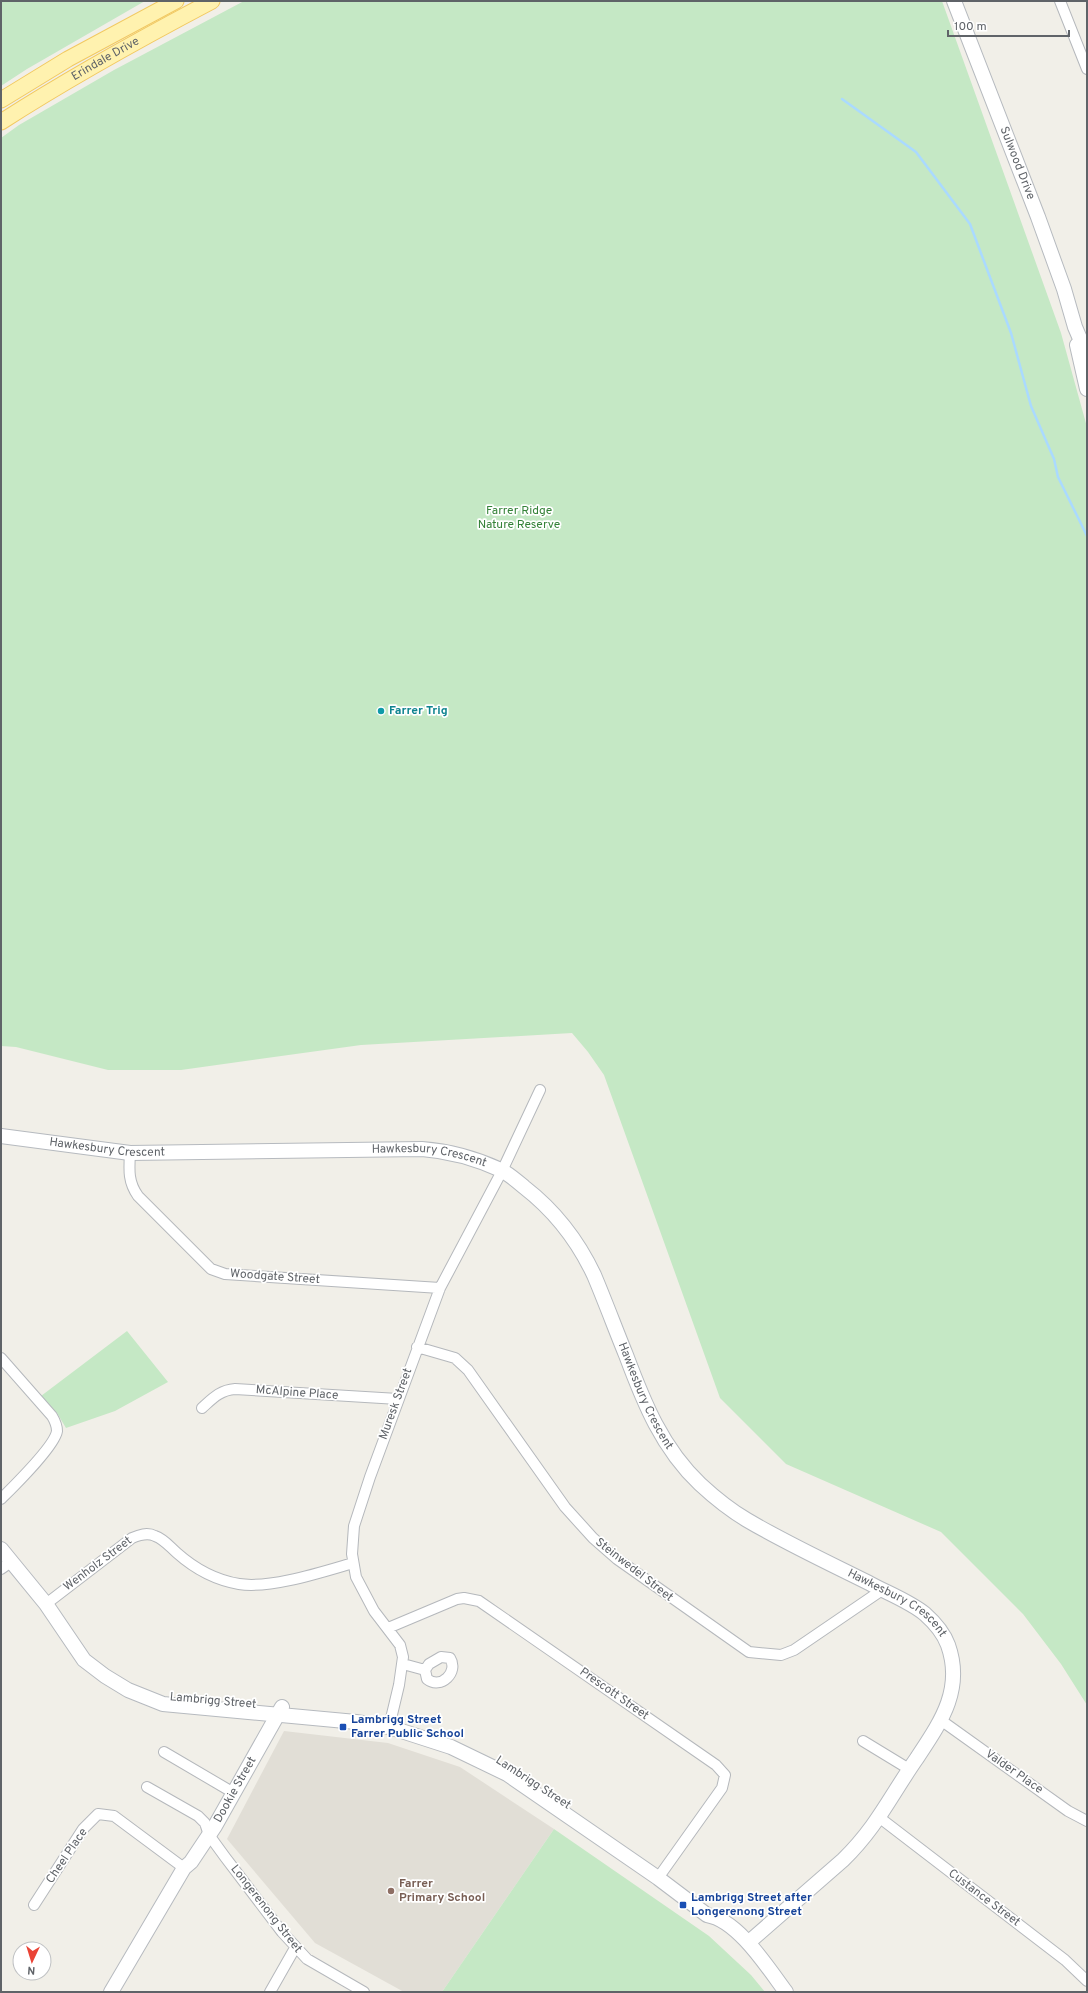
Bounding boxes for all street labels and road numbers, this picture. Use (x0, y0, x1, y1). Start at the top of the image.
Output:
street label: Erindale Drive (69, 34, 142, 85)
street label: Sulwood Drive (996, 124, 1039, 202)
street label: Hawkesbury Crescent (48, 1134, 165, 1161)
street label: Hawkesbury Crescent (372, 1141, 489, 1171)
street label: Woodgate Street (230, 1266, 320, 1288)
street label: Hawkesbury Crescent (614, 1340, 677, 1453)
street label: Muresk Street (376, 1366, 416, 1442)
street label: McAlpine Place (255, 1382, 339, 1404)
street label: Wenholz Street (60, 1533, 136, 1595)
street label: Steinwedel Street (592, 1534, 676, 1606)
street label: Hawkesbury Crescent (845, 1566, 950, 1640)
street label: Prescott Street (576, 1664, 652, 1724)
street label: Lambrigg Street (169, 1689, 257, 1713)
street label: Valder Place (982, 1746, 1046, 1798)
street label: Lambrigg Street (492, 1753, 574, 1813)
street label: Dookie Street (210, 1754, 260, 1826)
street label: Cheel Place (43, 1825, 91, 1887)
street label: Longerenong Street (227, 1862, 305, 1956)
street label: Custance Street (945, 1866, 1023, 1930)

